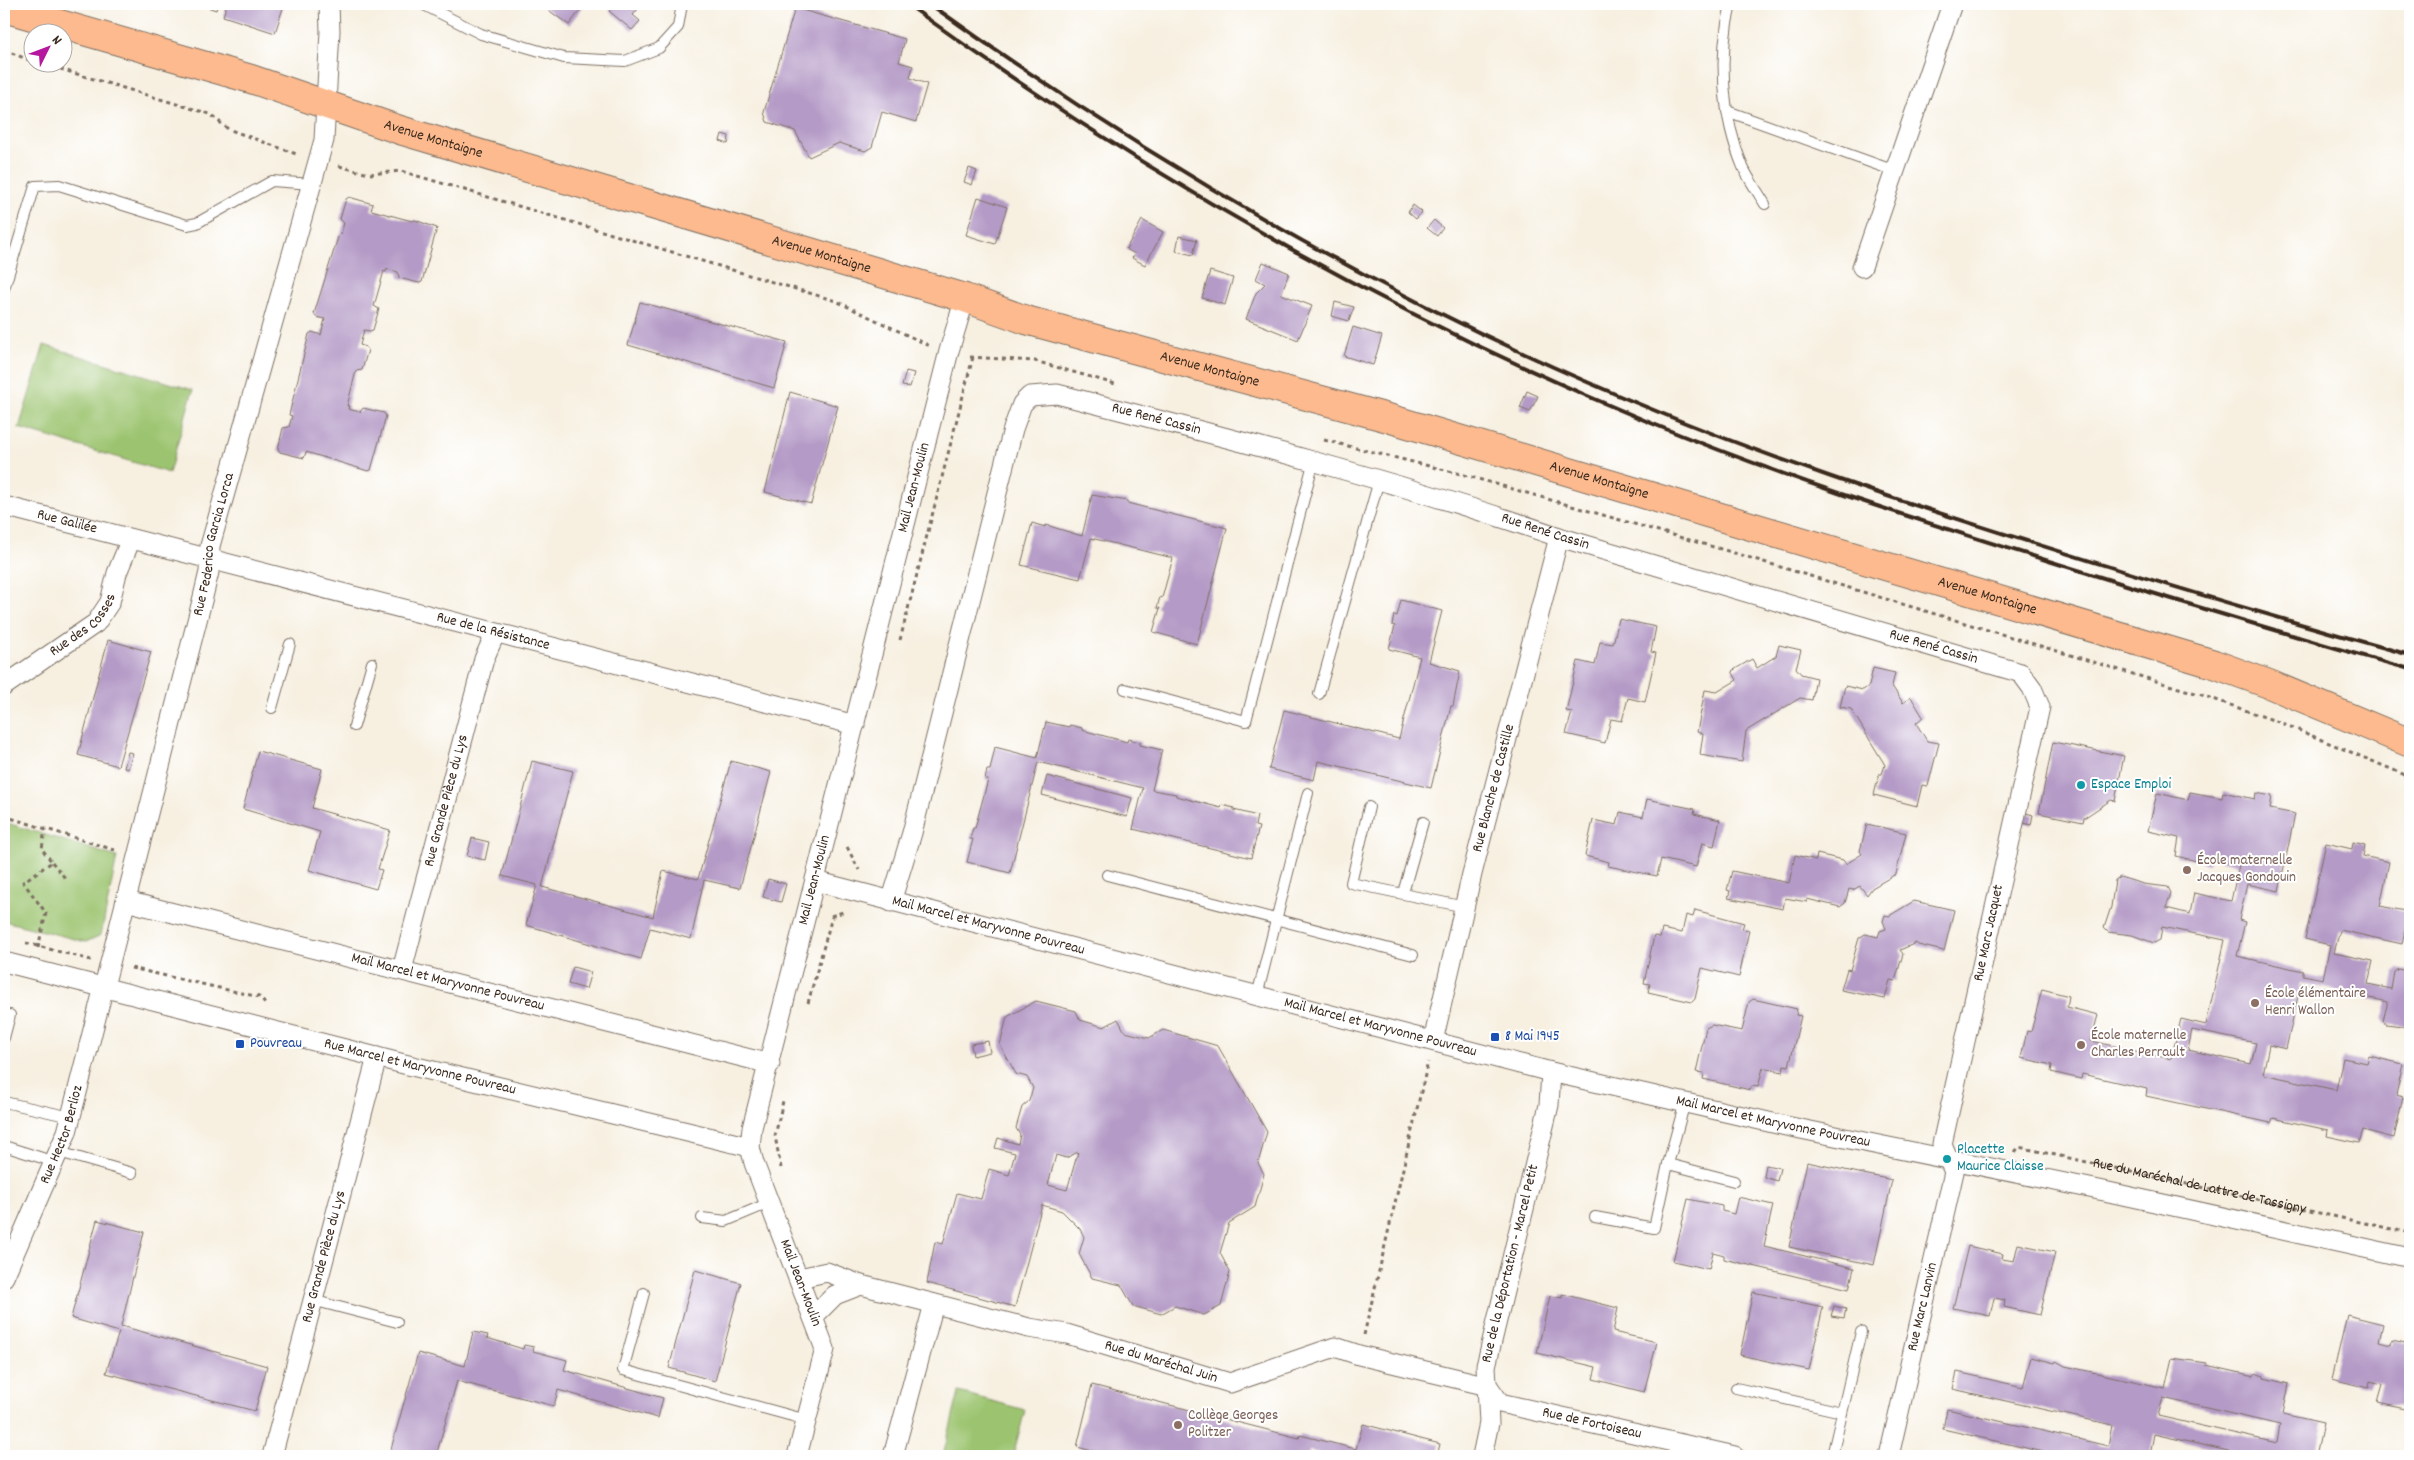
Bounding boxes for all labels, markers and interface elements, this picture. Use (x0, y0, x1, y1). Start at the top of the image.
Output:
north arrow (22, 22, 72, 72)
text: N (46, 31, 66, 50)
street label: Avenue Montaigne (381, 114, 486, 165)
street label: Avenue Montaigne (769, 230, 874, 281)
street label: Avenue Montaigne (1157, 346, 1262, 394)
street label: Rue René Cassin (1109, 397, 1203, 442)
street label: Mail Jean-Moulin (892, 440, 936, 535)
street label: Avenue Montaigne (1547, 456, 1652, 506)
street label: Rue Federico Garcia Lorca (188, 470, 241, 618)
street label: Rue Galilée (34, 504, 100, 541)
street label: Rue René Cassin (1498, 507, 1592, 556)
street label: Avenue Montaigne (1935, 571, 2040, 622)
street label: Rue des Cosses (45, 592, 123, 663)
street label: Rue de la Résistance (434, 607, 553, 657)
street label: Rue René Cassin (1887, 624, 1980, 671)
street label: Rue Blanche de Castille (1467, 722, 1521, 855)
street label: Rue Grande Pièce du Lys (419, 732, 475, 869)
place label: Espace Emploi (2091, 774, 2171, 796)
marker: Espace Emploi (2075, 779, 2087, 791)
street label: Mail Jean-Moulin (793, 833, 837, 927)
place label: École maternelle Jacques Gondouin (2197, 850, 2296, 889)
marker: École maternelle Jacques Gondouin (2181, 864, 2193, 876)
street label: Rue Marc Jacquet (1968, 882, 2010, 983)
street label: Mail Marcel et Maryvonne Pouvreau (889, 890, 1087, 962)
street label: Mail Marcel et Maryvonne Pouvreau (349, 947, 547, 1017)
place label: École élémentaire Henri Wallon (2265, 983, 2366, 1022)
street label: Mail Marcel et Maryvonne Pouvreau (1281, 992, 1479, 1063)
marker: École élémentaire Henri Wallon (2249, 997, 2261, 1009)
place label: École maternelle Charles Perrault (2091, 1025, 2187, 1064)
place label: 8 Mai 1945 (1505, 1026, 1560, 1048)
marker: 8 Mai 1945 (1489, 1031, 1501, 1043)
place label: Pouvreau (250, 1033, 302, 1055)
street label: Rue Marcel et Maryvonne Pouvreau (322, 1033, 518, 1101)
marker: Pouvreau (234, 1038, 246, 1050)
marker: École maternelle Charles Perrault (2075, 1039, 2087, 1051)
street label: Rue Hector Berlioz (35, 1083, 89, 1188)
street label: Mail Marcel et Maryvonne Pouvreau (1674, 1090, 1872, 1154)
place label: Placette Maurice Claisse (1957, 1139, 2044, 1178)
marker: Placette Maurice Claisse (1941, 1153, 1953, 1165)
street label: Rue du Maréchal de Lattre de Tassigny (2091, 1153, 2309, 1221)
street label: Rue de la Déportation - Marcel Petit (1476, 1162, 1545, 1365)
street label: Rue Grande Pièce du Lys (297, 1188, 352, 1325)
street label: Mail Jean-Moulin (773, 1236, 827, 1330)
street label: Rue Marc Lanvin (1902, 1260, 1944, 1354)
street label: Rue du Maréchal Juin (1102, 1335, 1220, 1390)
street label: Rue de Fortoiseau (1540, 1402, 1644, 1446)
place label: Collège Georges Politzer (1188, 1405, 1278, 1444)
marker: Collège Georges Politzer (1172, 1419, 1184, 1431)

